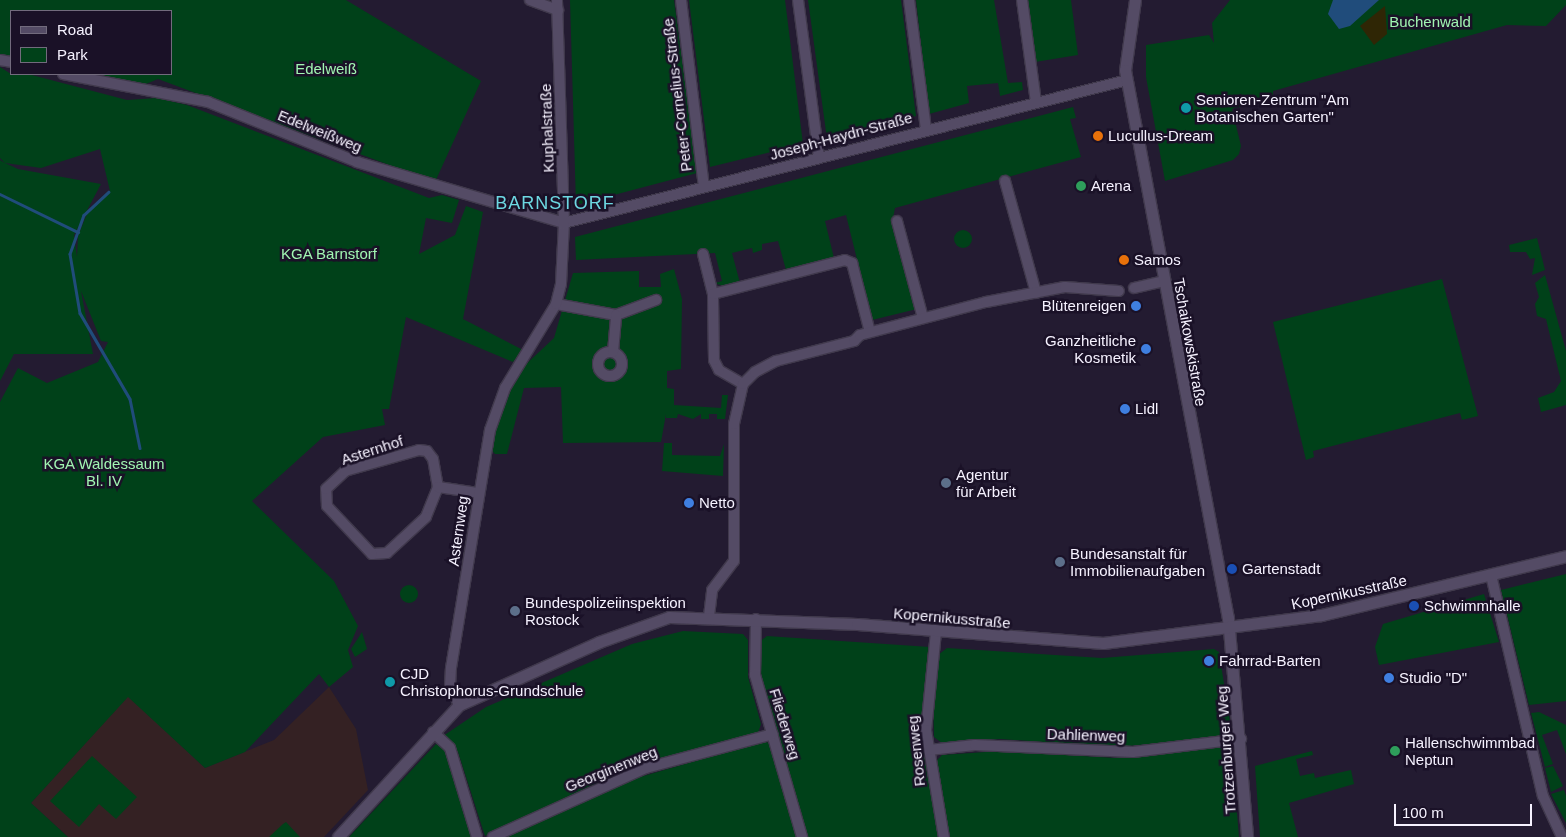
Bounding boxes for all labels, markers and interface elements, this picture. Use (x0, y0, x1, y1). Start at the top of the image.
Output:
legend (10, 10, 172, 75)
park label: Buchenwald (1389, 13, 1471, 31)
street label: Peter-Cornelius-Straße (659, 17, 695, 173)
text: Road (57, 21, 93, 38)
text: Park (57, 46, 88, 63)
park label: Edelweiß (295, 60, 357, 78)
street label: Kuphalstraße (536, 83, 558, 173)
place label: Senioren-Zentrum "Am Botanischen Garten" (1196, 90, 1349, 125)
marker: Senioren-Zentrum "Am Botanischen Garten" (1180, 102, 1192, 114)
street label: Edelweißweg (275, 106, 365, 156)
street label: Joseph-Haydn-Straße (768, 108, 914, 164)
place label: Lucullus-Dream (1108, 127, 1213, 145)
marker: Lucullus-Dream (1092, 130, 1104, 142)
place label: Arena (1091, 177, 1131, 195)
marker: Arena (1075, 180, 1087, 192)
district label: BARNSTORF (494, 192, 616, 214)
park label: KGA Barnstorf (281, 245, 377, 263)
place label: Samos (1134, 251, 1181, 269)
marker: Samos (1118, 254, 1130, 266)
street label: Tschaikowskistraße (1170, 276, 1210, 408)
place label: Blütenreigen (1042, 297, 1126, 315)
marker: Blütenreigen (1130, 300, 1142, 312)
place label: Ganzheitliche Kosmetik (1045, 331, 1136, 366)
marker: Ganzheitliche Kosmetik (1140, 343, 1152, 355)
place label: Lidl (1135, 400, 1158, 418)
marker: Lidl (1119, 403, 1131, 415)
street label: Asternhof (339, 432, 405, 468)
park label: KGA Waldessaum Bl. IV (43, 454, 165, 489)
place label: Agentur für Arbeit (956, 465, 1017, 500)
marker: Agentur für Arbeit (940, 477, 952, 489)
place label: Netto (699, 494, 735, 512)
street label: Asternweg (444, 495, 472, 567)
marker: Netto (683, 497, 695, 509)
place label: Bundesanstalt für Immobilienaufgaben (1070, 544, 1205, 579)
marker: Bundesanstalt für Immobilienaufgaben (1054, 556, 1066, 568)
place label: Gartenstadt (1242, 560, 1320, 578)
marker: Gartenstadt (1226, 563, 1238, 575)
street label: Kopernikusstraße (1290, 571, 1408, 613)
place label: Bundespolizeiinspektion Rostock (525, 593, 686, 628)
place label: Schwimmhalle (1424, 597, 1521, 615)
marker: Schwimmhalle (1408, 600, 1420, 612)
street label: Kopernikusstraße (893, 604, 1011, 632)
marker: Bundespolizeiinspektion Rostock (509, 605, 521, 617)
place label: Fahrrad-Barten (1219, 652, 1321, 670)
marker: Fahrrad-Barten (1203, 655, 1215, 667)
place label: CJD Christophorus-Grundschule (400, 664, 583, 699)
place label: Studio "D" (1399, 669, 1467, 687)
marker: Studio "D" (1383, 672, 1395, 684)
marker: CJD Christophorus-Grundschule (384, 676, 396, 688)
street label: Trotzenburger Weg (1213, 685, 1239, 815)
street label: Fliederweg (766, 686, 804, 762)
street label: Rosenweg (903, 715, 929, 787)
street label: Dahlienweg (1047, 725, 1125, 745)
place label: Hallenschwimmbad Neptun (1405, 733, 1535, 768)
street label: Georginenweg (562, 742, 660, 796)
marker: Hallenschwimmbad Neptun (1389, 745, 1401, 757)
scale bar (1396, 794, 1534, 826)
text: 100 m (1402, 804, 1444, 821)

